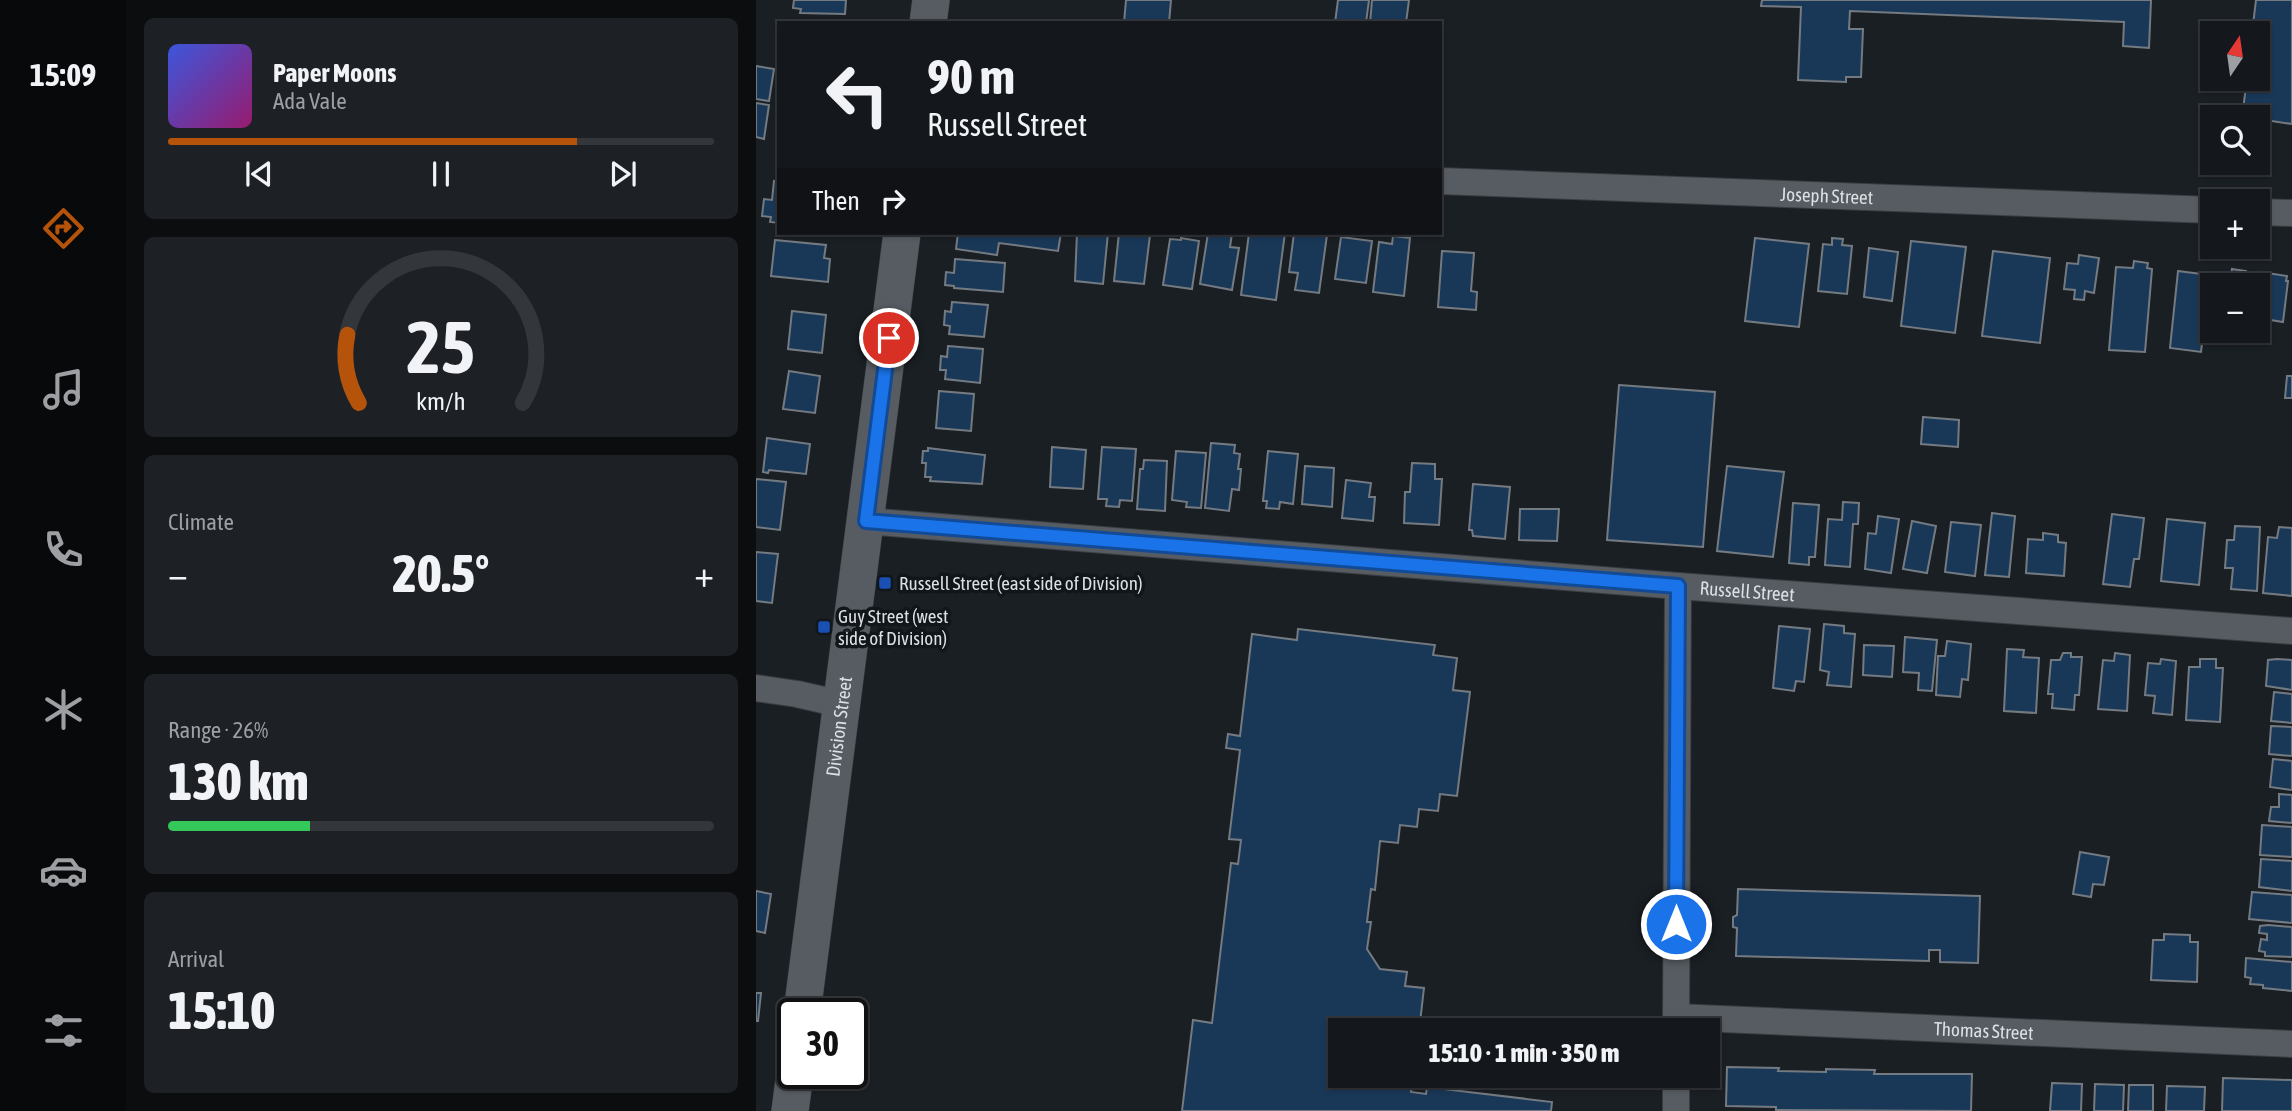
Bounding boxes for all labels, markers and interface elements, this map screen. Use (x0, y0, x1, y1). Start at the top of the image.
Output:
north arrow (2200, 21, 2270, 91)
map controls (2200, 21, 2270, 343)
text: 90 m (927, 48, 1015, 104)
icon: left (812, 49, 903, 140)
text: 15:09 (30, 56, 96, 93)
text: Paper Moons (273, 58, 396, 88)
text: Ada Vale (273, 88, 347, 114)
button: search (2200, 105, 2270, 175)
text: Russell Street (927, 106, 1087, 143)
icon: previous (240, 155, 278, 193)
icon: pause (422, 155, 460, 193)
icon: next (604, 155, 642, 193)
icon: right (874, 182, 912, 220)
street label: Joseph Street (1780, 183, 1874, 208)
text: Then (812, 186, 860, 216)
button: + (2200, 189, 2270, 259)
icon: directions (39, 204, 88, 253)
button: − (2200, 273, 2270, 343)
text: 25 (407, 305, 475, 388)
pin (859, 308, 919, 368)
icon: arrive (870, 319, 908, 357)
icon: music (39, 365, 88, 414)
text: km/h (416, 387, 466, 415)
text: Climate (168, 509, 234, 535)
icon: phone (39, 525, 88, 574)
text: 20.5° (393, 543, 489, 603)
text: − (168, 552, 188, 595)
text: + (694, 552, 714, 595)
place label: Russell Street (east side of Division) (899, 572, 1143, 594)
marker: Russell Street (east side of Division) (877, 575, 893, 591)
street label: Russell Street (1699, 577, 1796, 606)
place label: Guy Street (west side of Division) (838, 605, 949, 649)
marker: Guy Street (west side of Division) (816, 619, 832, 635)
street label: Division Street (821, 675, 856, 778)
icon: climate (39, 685, 88, 734)
text: Range · 26% (168, 717, 268, 743)
text: 130 km (168, 751, 309, 811)
icon: car (39, 846, 88, 895)
position arrow (1639, 887, 1713, 961)
text: Arrival (168, 946, 224, 972)
text: 15:10 (168, 980, 275, 1040)
speed limit sign: 30 (777, 998, 868, 1089)
icon: filters (39, 1006, 88, 1055)
street label: Thomas Street (1933, 1017, 2034, 1044)
text: 15:10 · 1 min · 350 m (1429, 1038, 1619, 1068)

